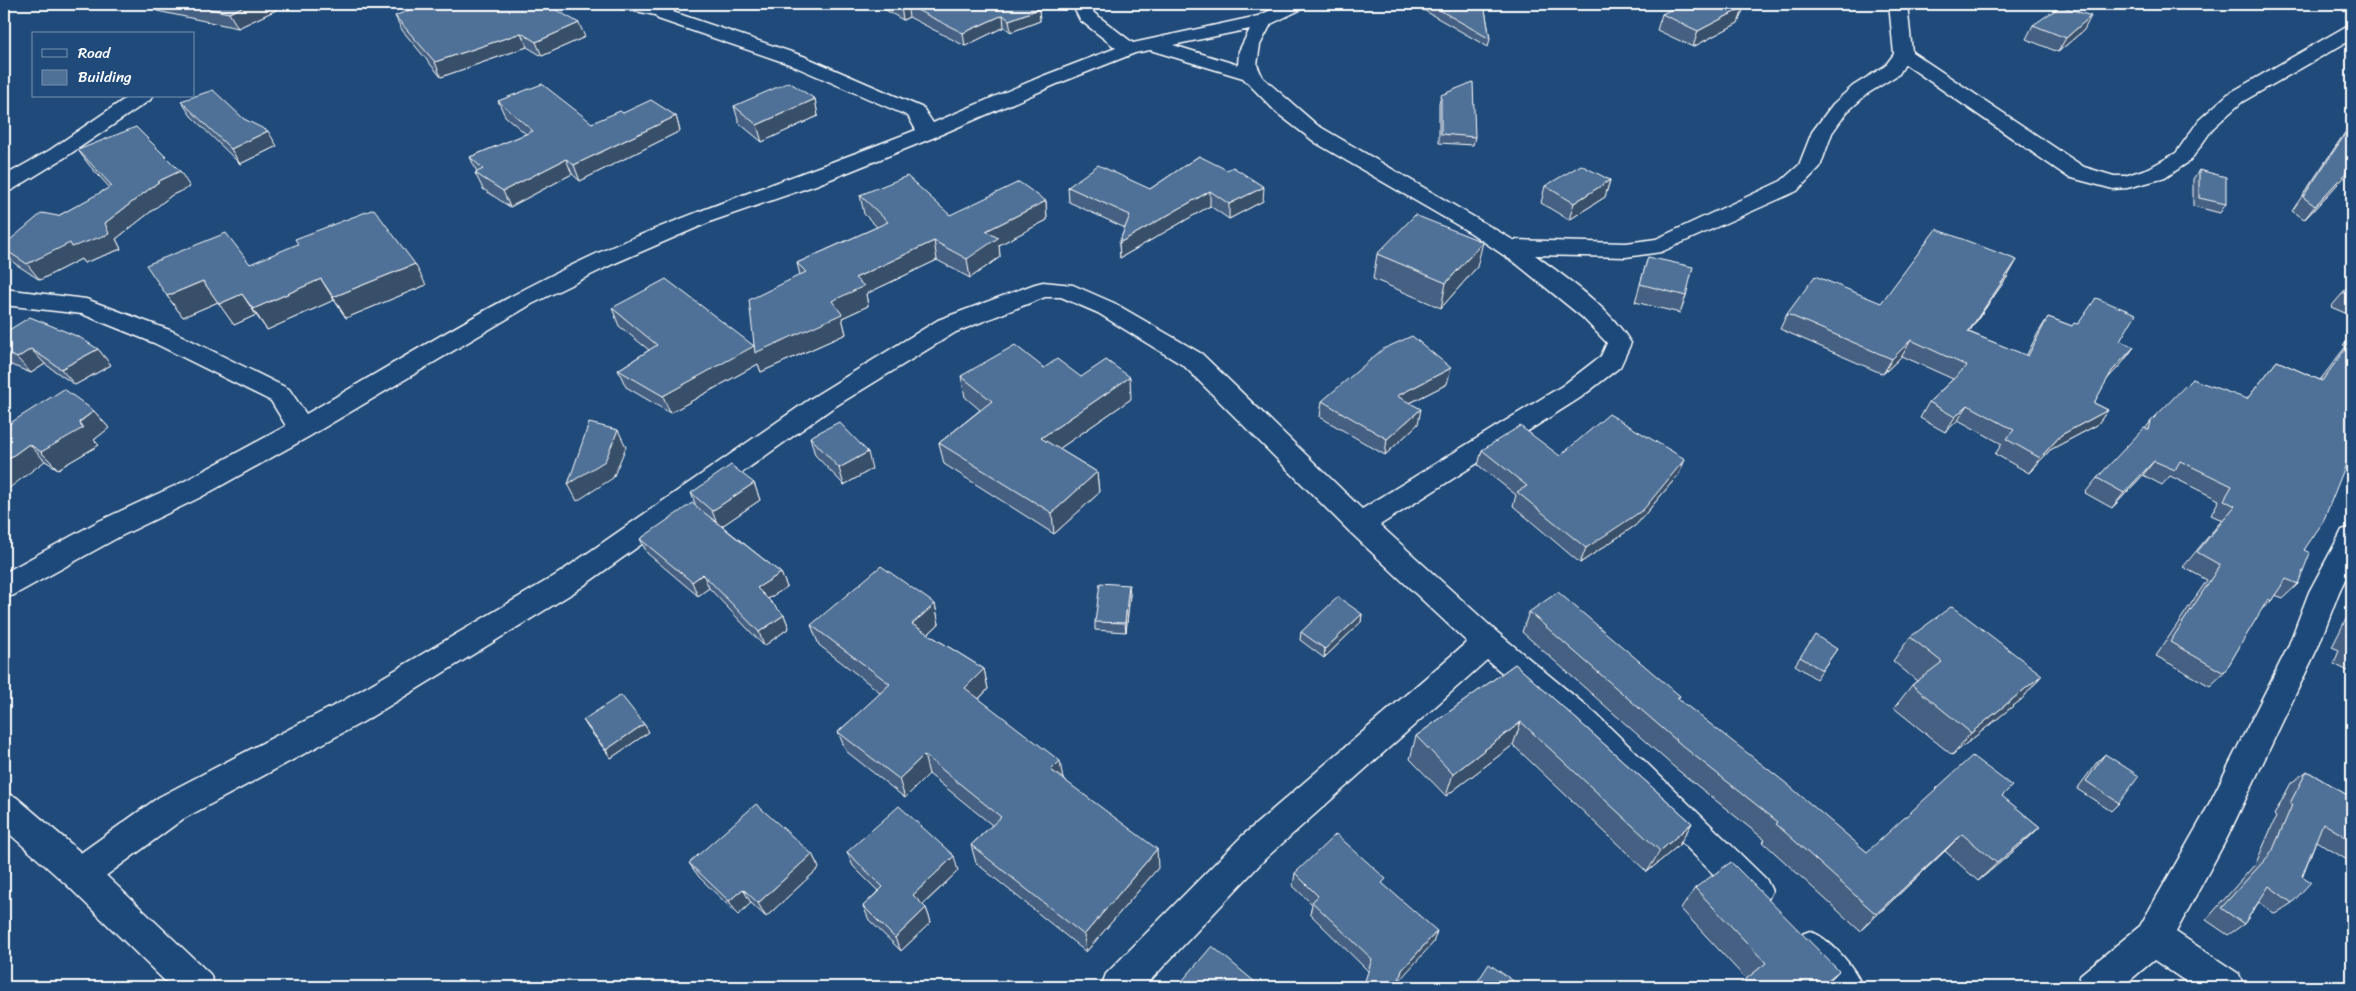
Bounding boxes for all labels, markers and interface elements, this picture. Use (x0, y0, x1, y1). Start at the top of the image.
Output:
legend (32, 32, 195, 98)
text: Road (78, 40, 111, 66)
text: Building (78, 64, 132, 90)

